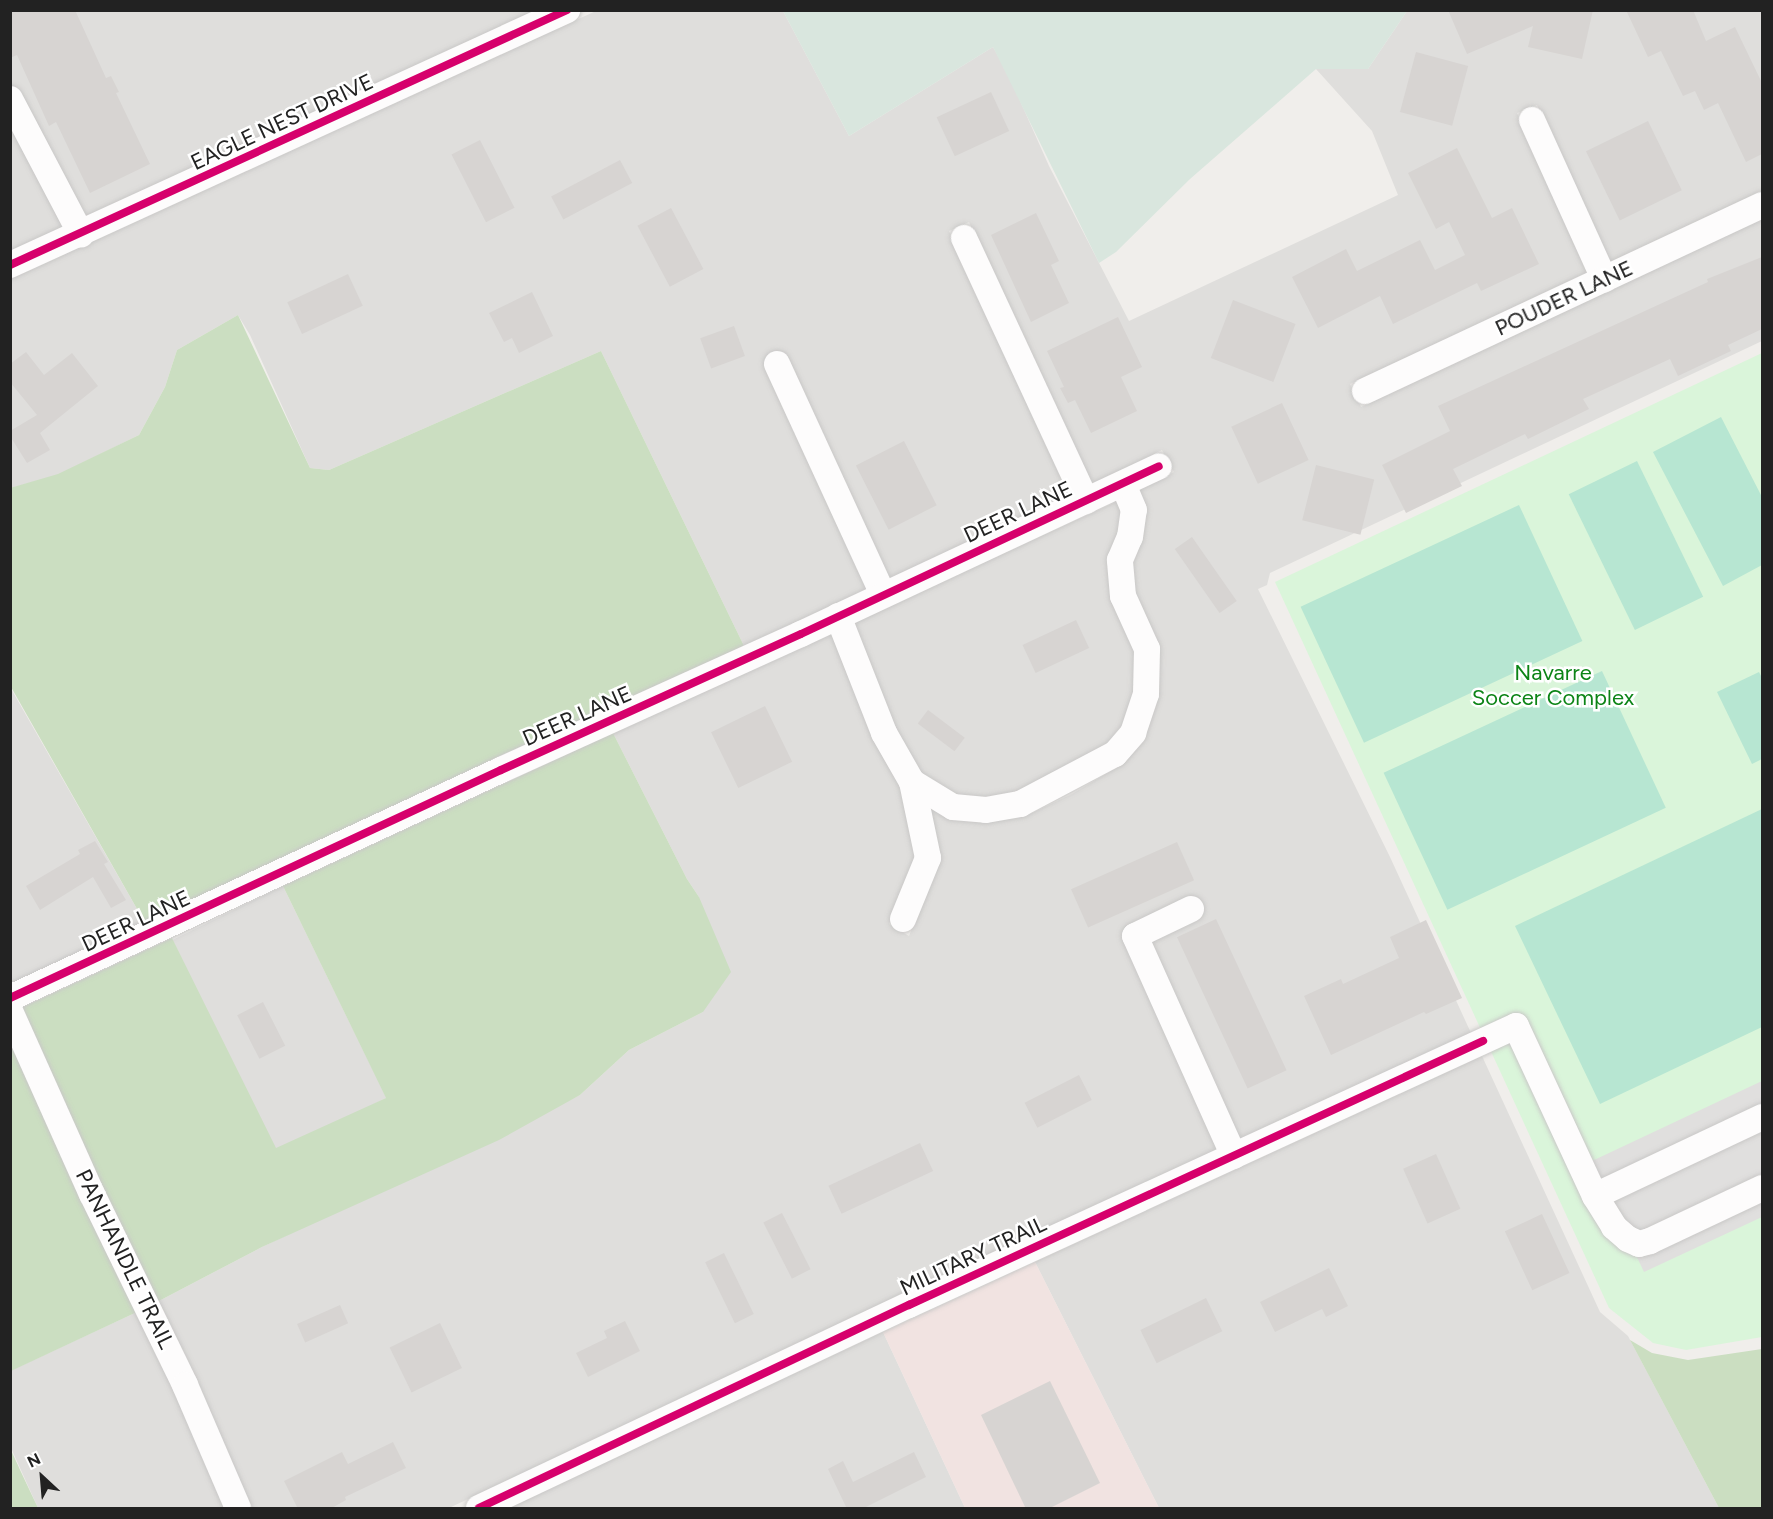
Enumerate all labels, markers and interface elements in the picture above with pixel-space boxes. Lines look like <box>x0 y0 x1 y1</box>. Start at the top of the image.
street label: EAGLE NEST DRIVE <box>187 68 377 176</box>
street label: POUDER LANE <box>1491 255 1637 341</box>
street label: DEER LANE <box>960 475 1076 549</box>
park label: Navarre Soccer Complex <box>1472 659 1634 710</box>
street label: DEER LANE <box>518 680 636 752</box>
street label: DEER LANE <box>78 884 194 958</box>
street label: PANHANDLE TRAIL <box>70 1165 180 1353</box>
street label: MILITARY TRAIL <box>896 1211 1050 1301</box>
north arrow <box>12 1447 72 1507</box>
text: N <box>24 1449 44 1472</box>

